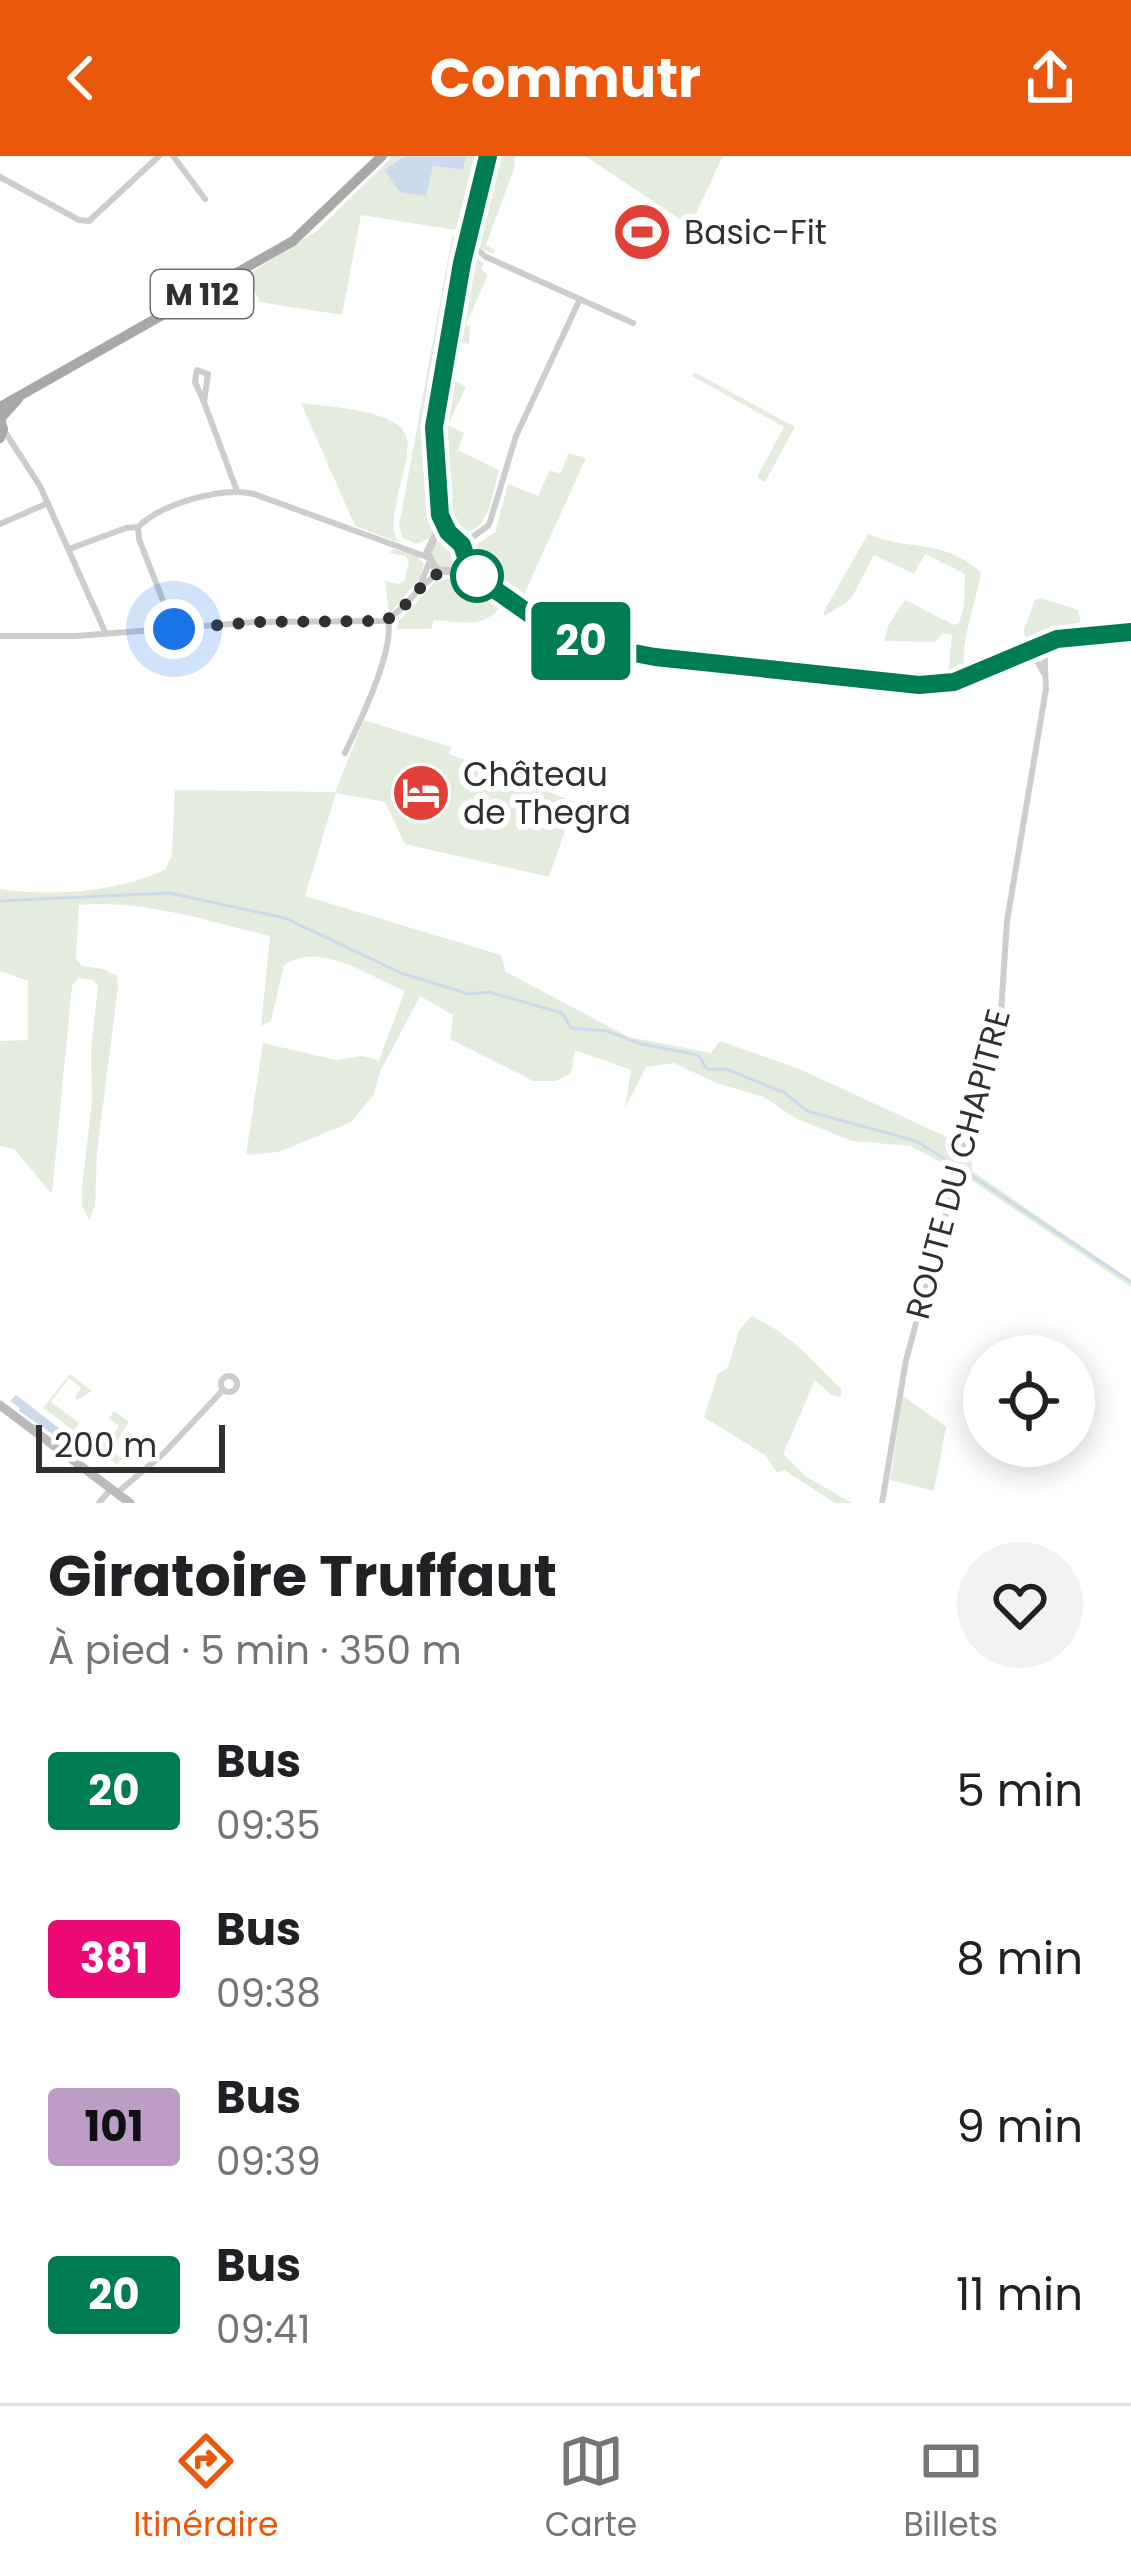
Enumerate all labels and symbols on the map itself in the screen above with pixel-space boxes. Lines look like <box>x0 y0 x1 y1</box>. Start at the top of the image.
sports icon: Basic-Fit <box>611 201 673 263</box>
place label: Basic-Fit <box>684 209 827 256</box>
road number: M 112 <box>151 270 253 318</box>
unlabelled marker <box>452 551 502 601</box>
your location <box>144 599 204 659</box>
line badge: 20 <box>527 602 635 680</box>
place label: Château de Thegra <box>463 751 631 836</box>
hotel icon: Château de Thegra <box>390 762 452 824</box>
street label: ROUTE DU CHAPITRE <box>894 1004 1022 1324</box>
scale bar <box>36 1419 225 1472</box>

